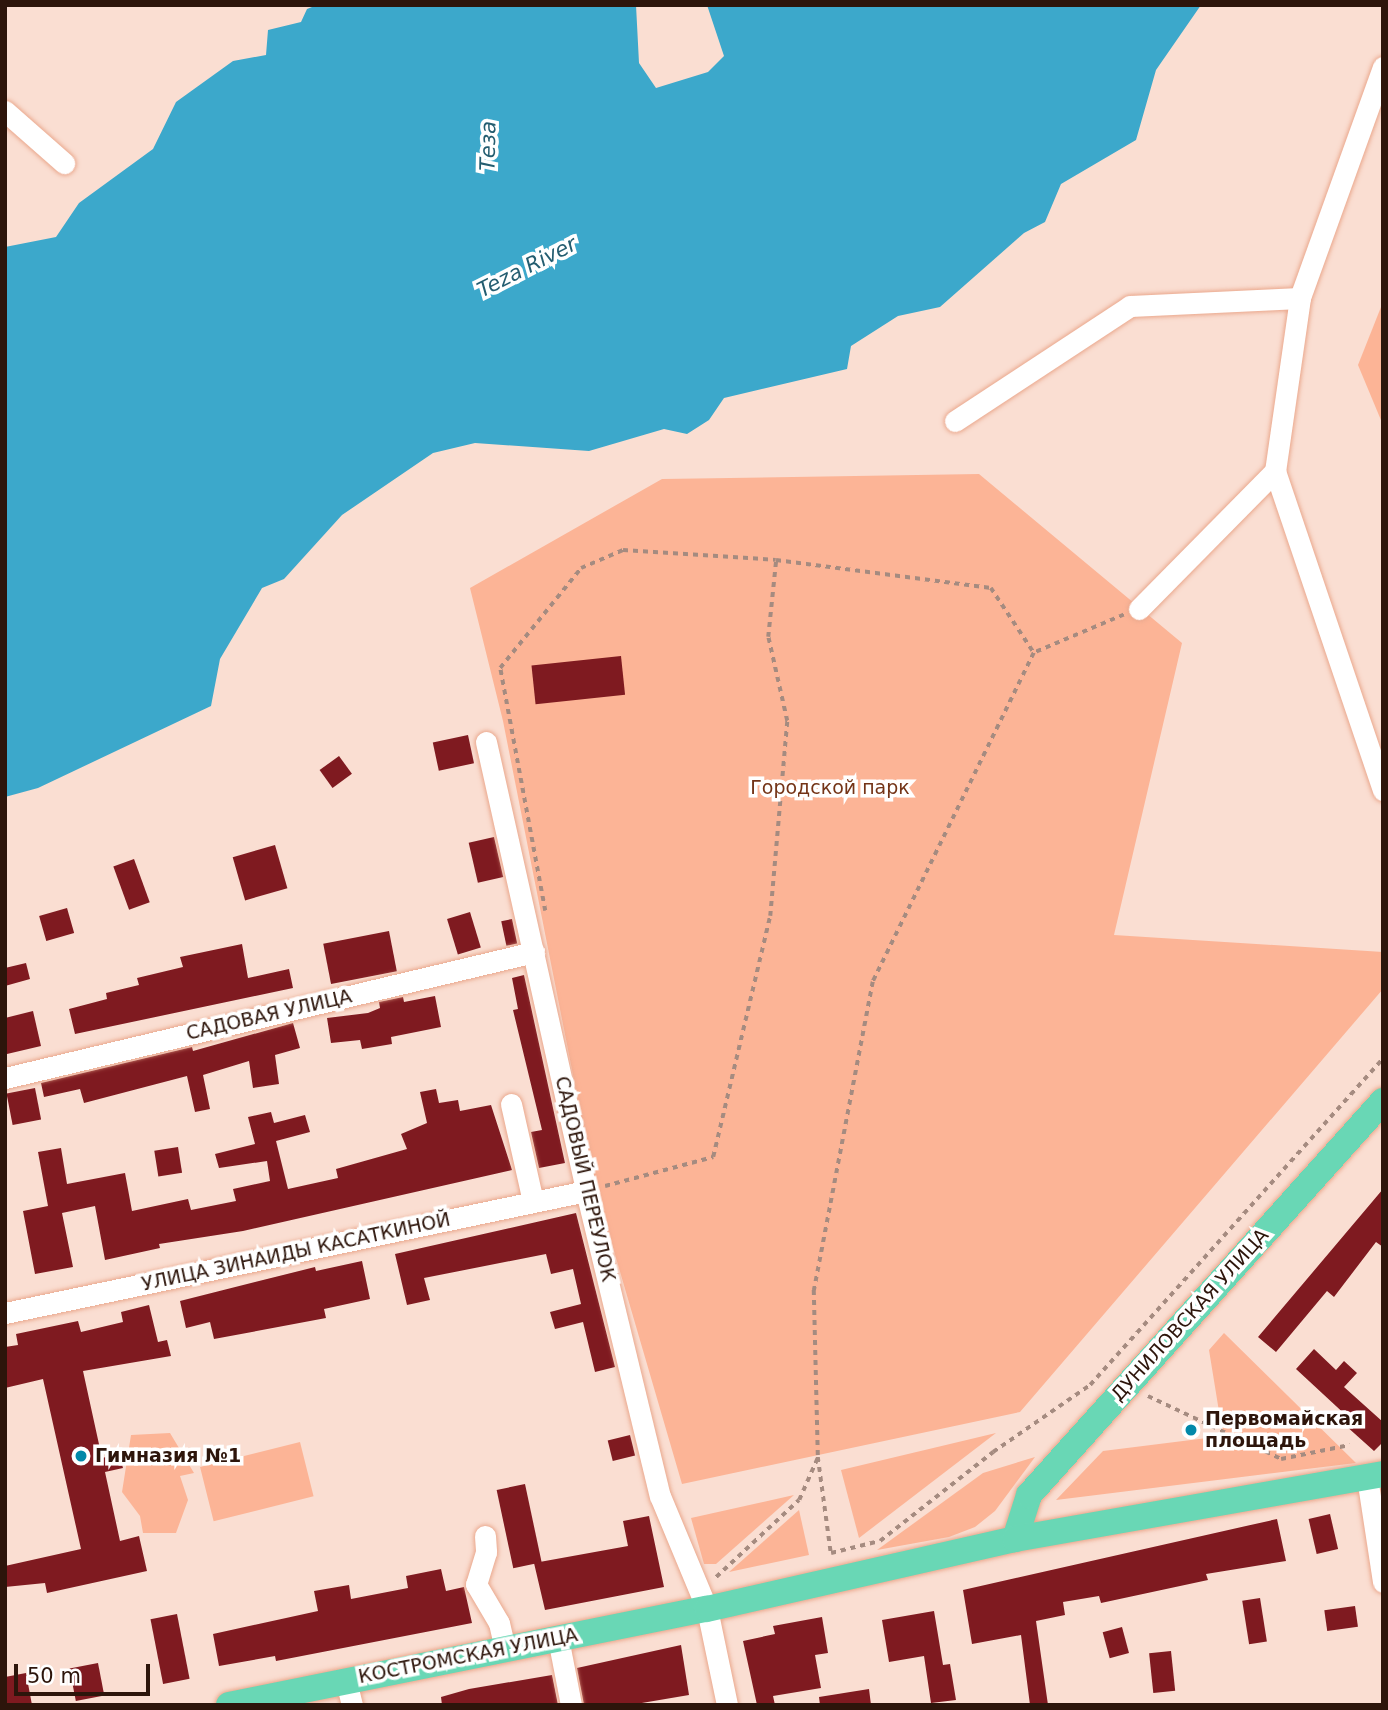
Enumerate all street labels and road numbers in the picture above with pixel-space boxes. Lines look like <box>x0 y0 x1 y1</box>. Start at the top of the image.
street label: САДОВАЯ УЛИЦА <box>184 985 354 1045</box>
street label: САДОВЫЙ ПЕРЕУЛОК <box>550 1074 620 1284</box>
street label: УЛИЦА ЗИНАИДЫ КАСАТКИНОЙ <box>140 1208 452 1296</box>
street label: ДУНИЛОВСКАЯ УЛИЦА <box>1107 1224 1273 1406</box>
street label: КОСТРОМСКАЯ УЛИЦА <box>356 1624 580 1688</box>

